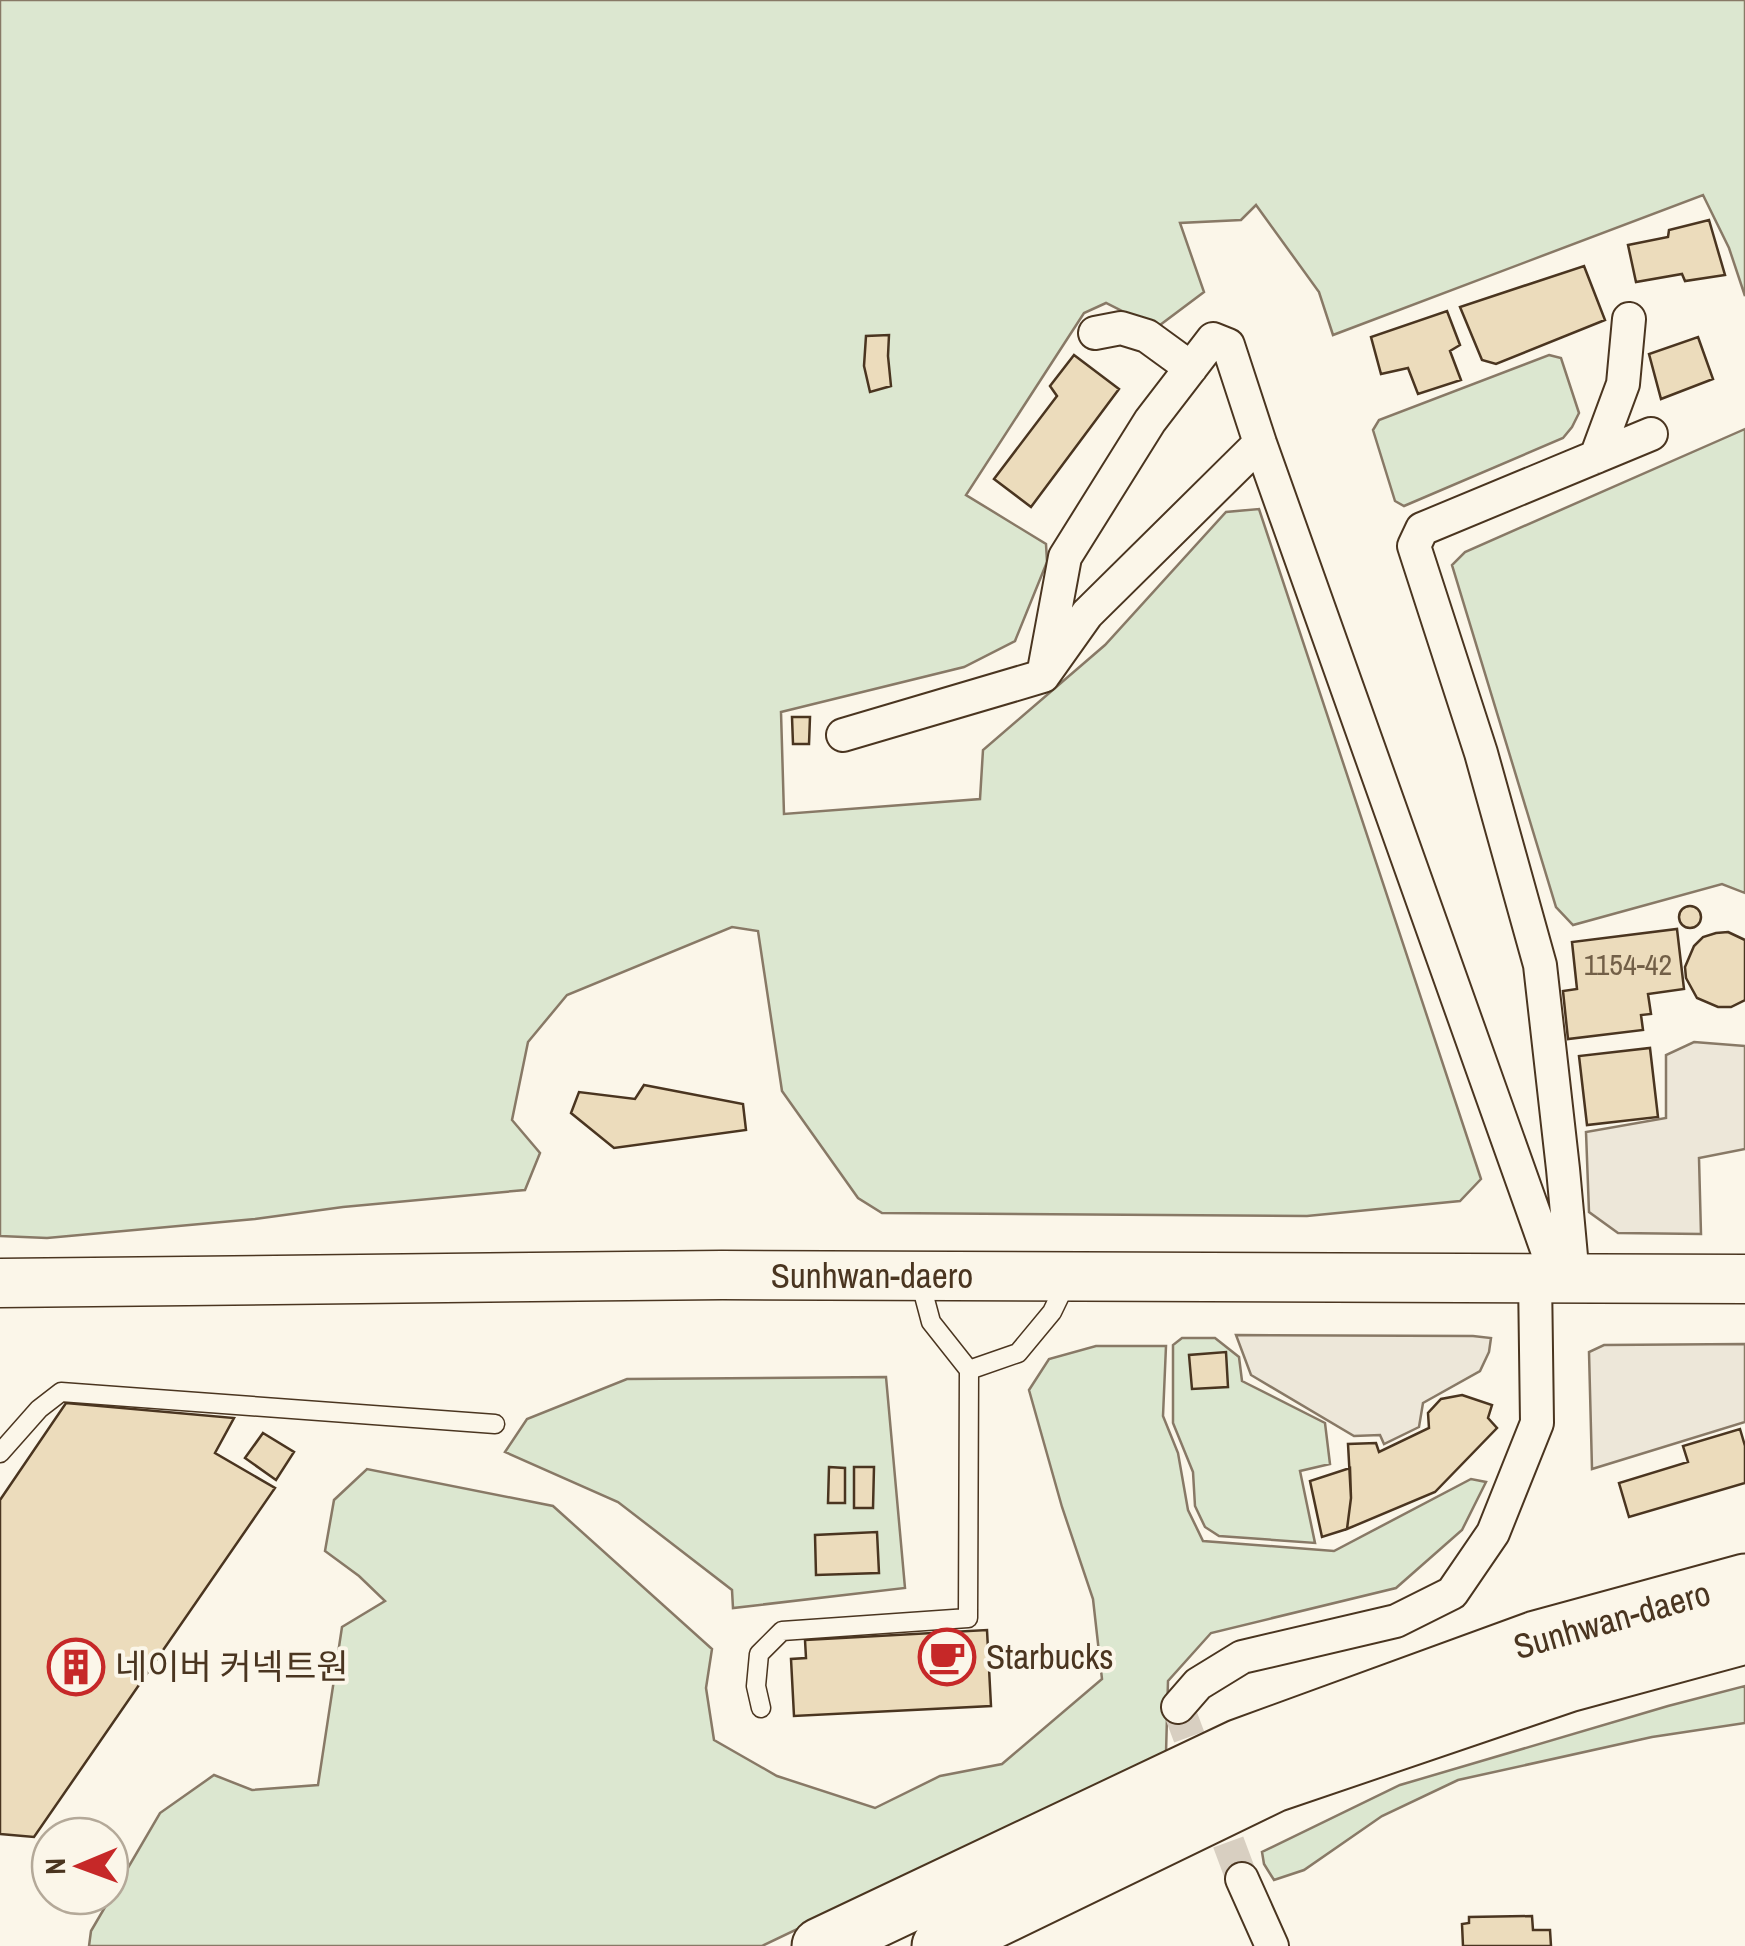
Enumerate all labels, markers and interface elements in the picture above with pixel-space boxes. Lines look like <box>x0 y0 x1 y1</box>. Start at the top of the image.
house number: 1154-42 <box>1584 944 1672 984</box>
street label: Sunhwan-daero <box>771 1252 973 1299</box>
street label: Sunhwan-daero <box>1508 1569 1716 1670</box>
cafe icon: Starbucks <box>917 1627 977 1687</box>
place label: Starbucks <box>986 1633 1114 1680</box>
building icon: 네이버 커넥트원 <box>46 1637 106 1697</box>
place label: 네이버 커넥트원 <box>115 1643 348 1690</box>
north arrow <box>30 1816 130 1916</box>
text: N <box>36 1858 74 1875</box>

